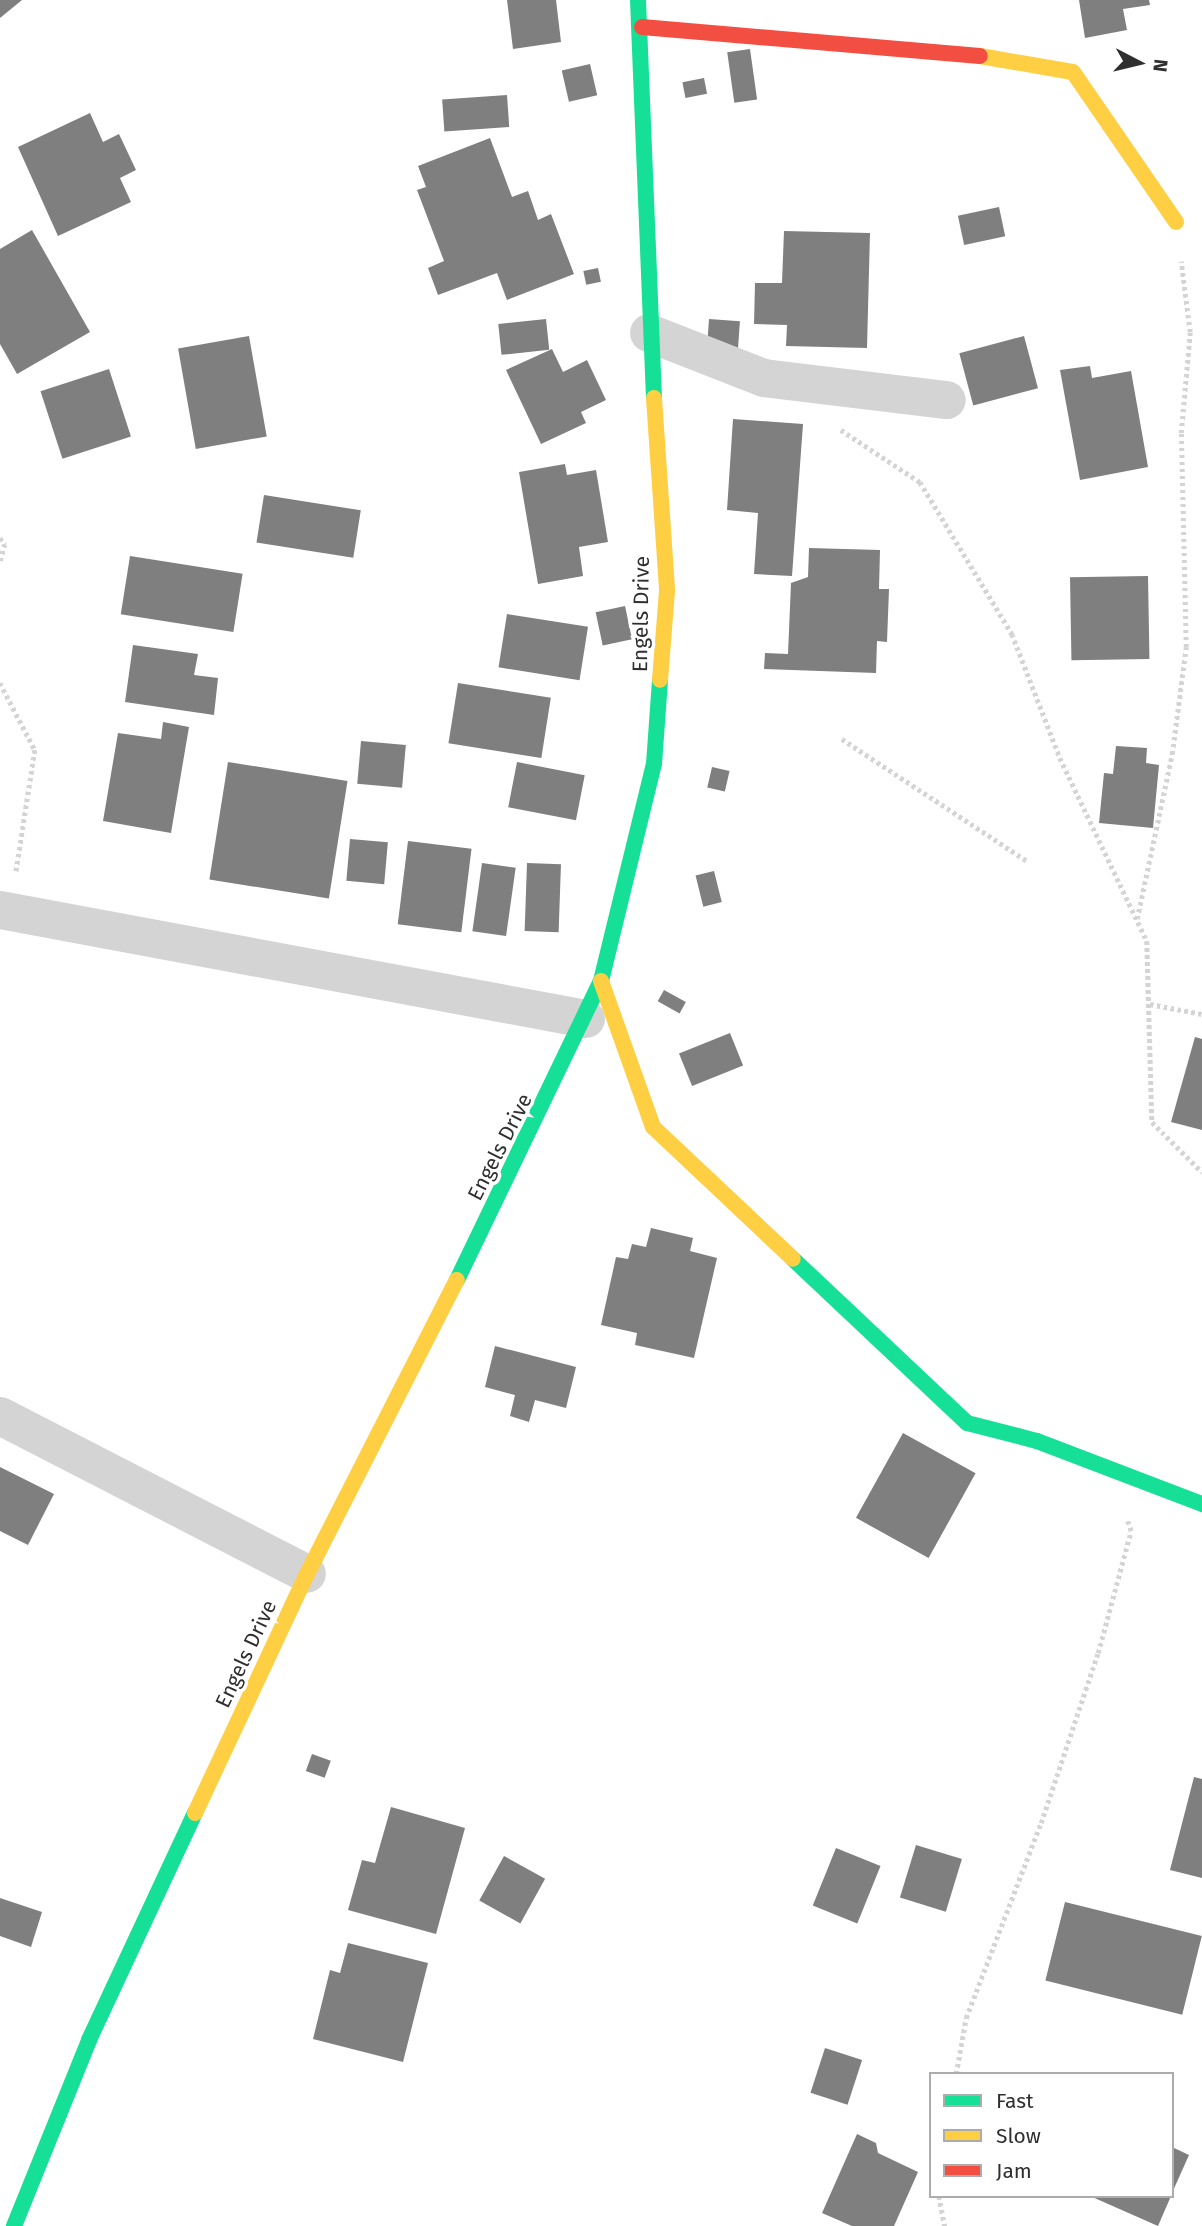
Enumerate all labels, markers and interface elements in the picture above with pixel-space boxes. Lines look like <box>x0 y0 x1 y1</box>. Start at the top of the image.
north arrow <box>1104 28 1174 98</box>
text: N <box>1148 58 1173 73</box>
street label: Engels Drive <box>627 556 655 672</box>
street label: Engels Drive <box>462 1090 538 1204</box>
street label: Engels Drive <box>210 1596 282 1712</box>
legend <box>929 2072 1174 2198</box>
text: Fast <box>996 2088 1034 2114</box>
text: Slow <box>996 2123 1041 2149</box>
text: Jam <box>996 2158 1032 2184</box>

